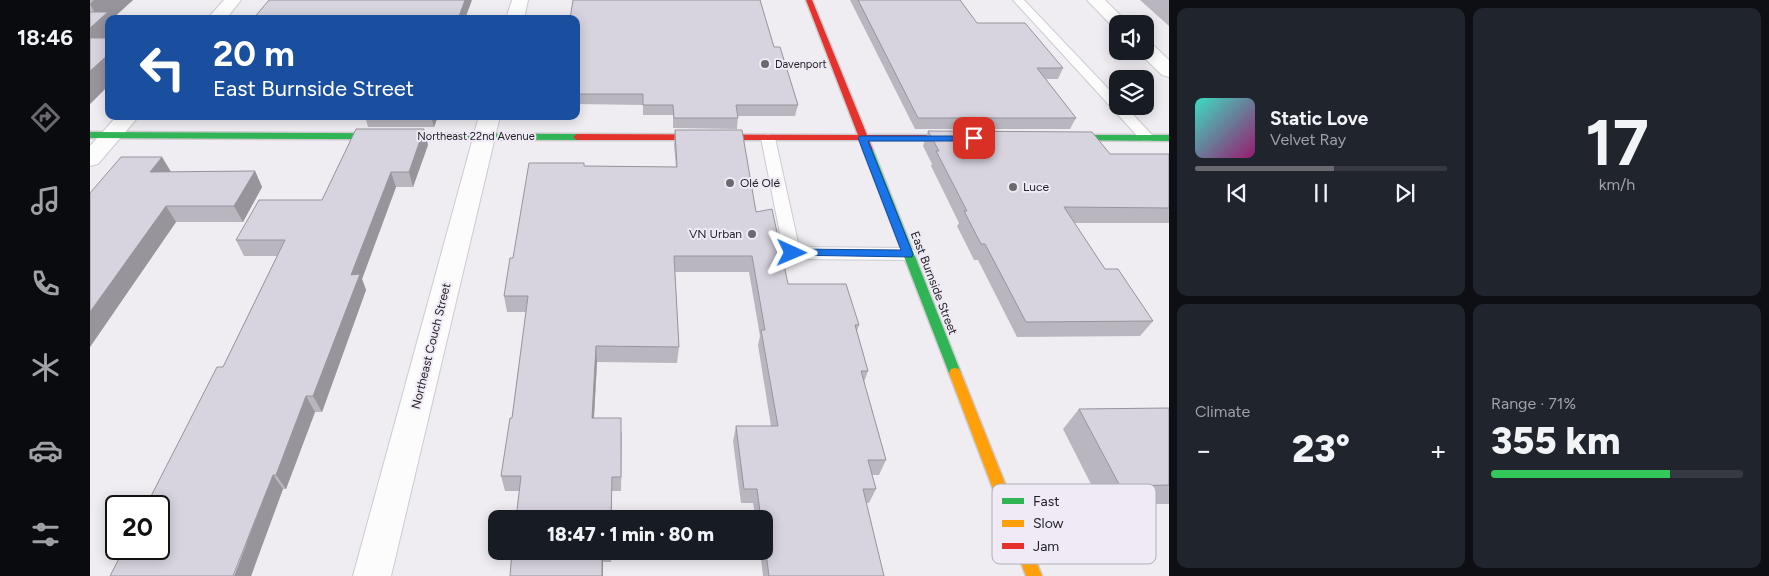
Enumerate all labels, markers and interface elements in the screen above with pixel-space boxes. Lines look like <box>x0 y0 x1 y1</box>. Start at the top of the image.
map controls <box>1109 15 1154 115</box>
button: sound <box>1109 15 1154 60</box>
text: 18:46 <box>17 24 73 51</box>
text: 20 m <box>213 33 295 75</box>
icon: left <box>130 35 195 100</box>
marker: Davenport <box>759 58 771 70</box>
place label: Davenport <box>775 58 827 71</box>
button: layers <box>1109 70 1154 115</box>
text: East Burnside Street <box>213 75 414 102</box>
icon: directions <box>28 100 63 135</box>
text: 17 <box>1585 103 1649 181</box>
text: Static Love <box>1270 107 1368 130</box>
pin <box>953 117 995 159</box>
icon: arrive <box>960 124 988 152</box>
street label: Northeast 22nd Avenue <box>417 130 535 143</box>
text: Velvet Ray <box>1270 130 1346 149</box>
text: km/h <box>1599 175 1635 194</box>
place label: Olé Olé <box>740 176 780 190</box>
marker: Olé Olé <box>724 177 736 189</box>
icon: previous <box>1223 179 1251 207</box>
icon: pause <box>1307 179 1335 207</box>
icon: next <box>1391 179 1419 207</box>
place label: Luce <box>1023 180 1049 194</box>
marker: Luce <box>1007 181 1019 193</box>
icon: music <box>28 183 63 218</box>
position arrow <box>765 226 817 278</box>
place label: VN Urban <box>689 227 742 241</box>
marker: VN Urban <box>746 228 758 240</box>
street label: East Burnside Street <box>908 229 960 337</box>
icon: phone <box>28 266 63 301</box>
street label: Northeast Couch Street <box>409 281 454 410</box>
icon: climate <box>28 350 63 385</box>
text: Range · 71% <box>1491 394 1576 413</box>
text: Climate <box>1195 402 1250 421</box>
text: 355 km <box>1491 418 1620 464</box>
text: 23° <box>1292 426 1350 472</box>
icon: car <box>28 433 63 468</box>
text: − <box>1195 433 1212 467</box>
text: + <box>1430 433 1447 467</box>
legend <box>992 484 1156 564</box>
text: Fast <box>1033 493 1059 510</box>
speed limit sign: 20 <box>105 495 170 560</box>
text: Slow <box>1033 515 1064 532</box>
icon: filters <box>28 517 63 552</box>
text: 18:47 · 1 min · 80 m <box>547 523 714 546</box>
text: Jam <box>1033 538 1059 555</box>

